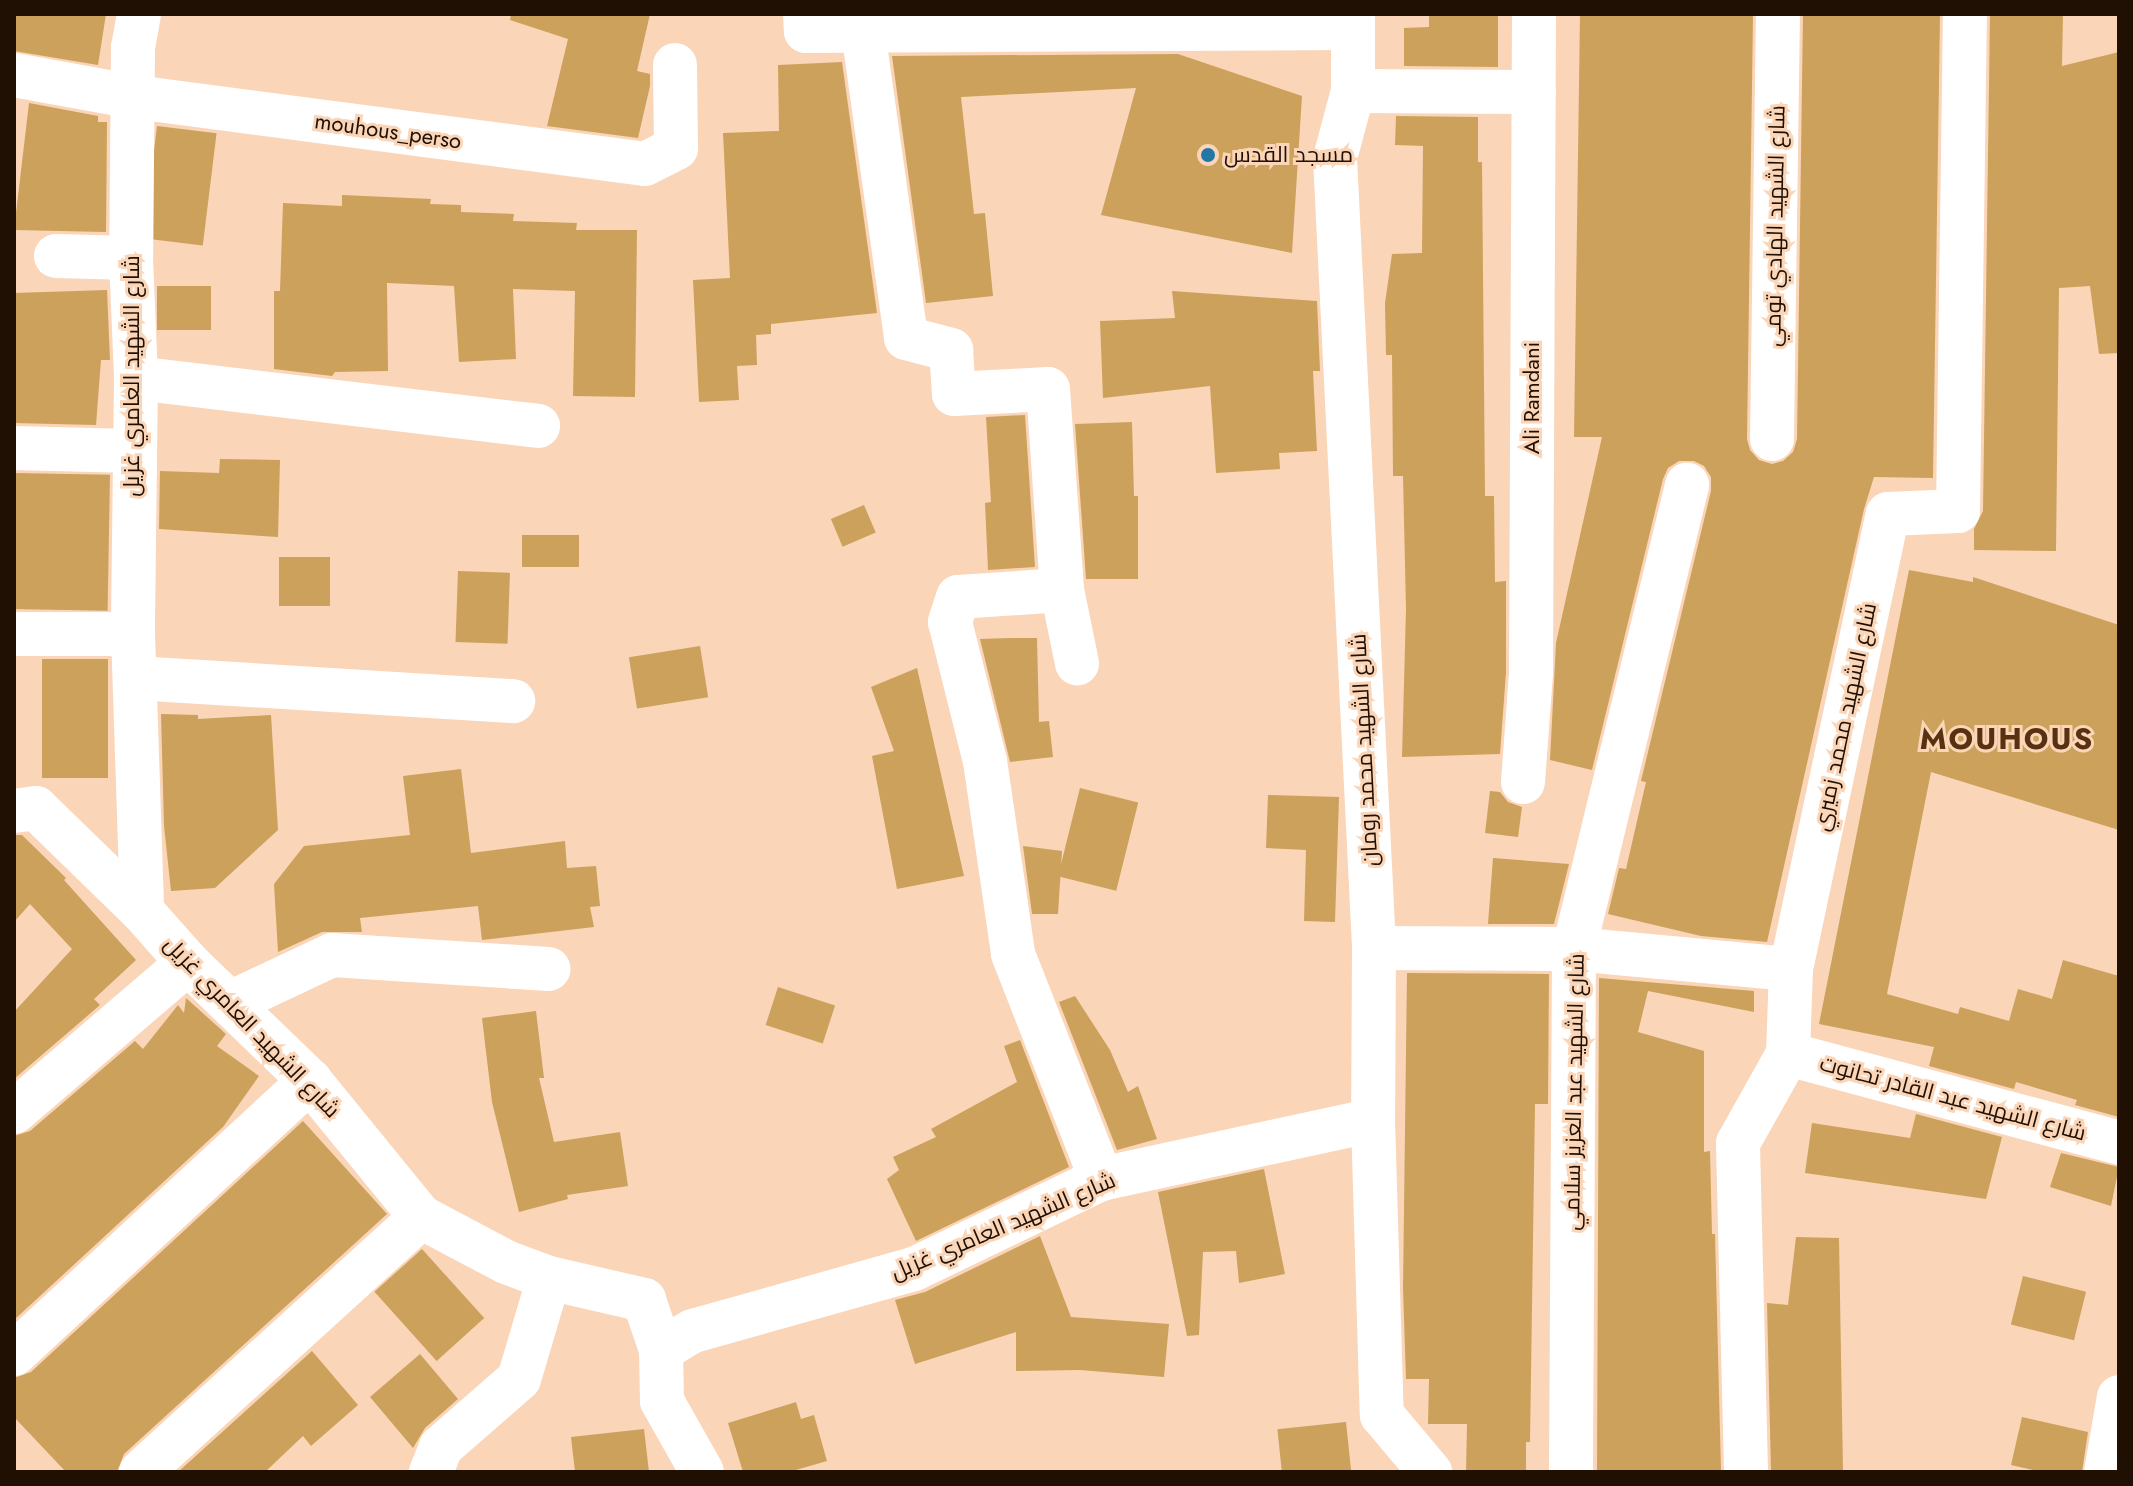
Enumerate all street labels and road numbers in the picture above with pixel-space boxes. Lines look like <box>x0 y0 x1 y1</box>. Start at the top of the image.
street label: شارع الشهيد الهادي تومي <box>1760 105 1790 347</box>
street label: mouhous_perso <box>313 108 463 154</box>
street label: شارع الشهيد العامري غزيل <box>119 255 145 497</box>
street label: Ali Ramdani <box>1519 342 1545 454</box>
street label: شارع الشهيد محمد زميري <box>1808 600 1882 834</box>
street label: شارع الشهيد محمد رومان <box>1345 633 1383 867</box>
street label: شارع الشهيد العامري غزيل <box>159 931 345 1123</box>
street label: شارع الشهيد عبد العزيز سلامي <box>1558 953 1590 1231</box>
street label: شارع الشهيد عبد القادر تحانوت <box>1817 1050 2089 1146</box>
street label: شارع الشهيد العامري غزيل <box>887 1167 1119 1285</box>

